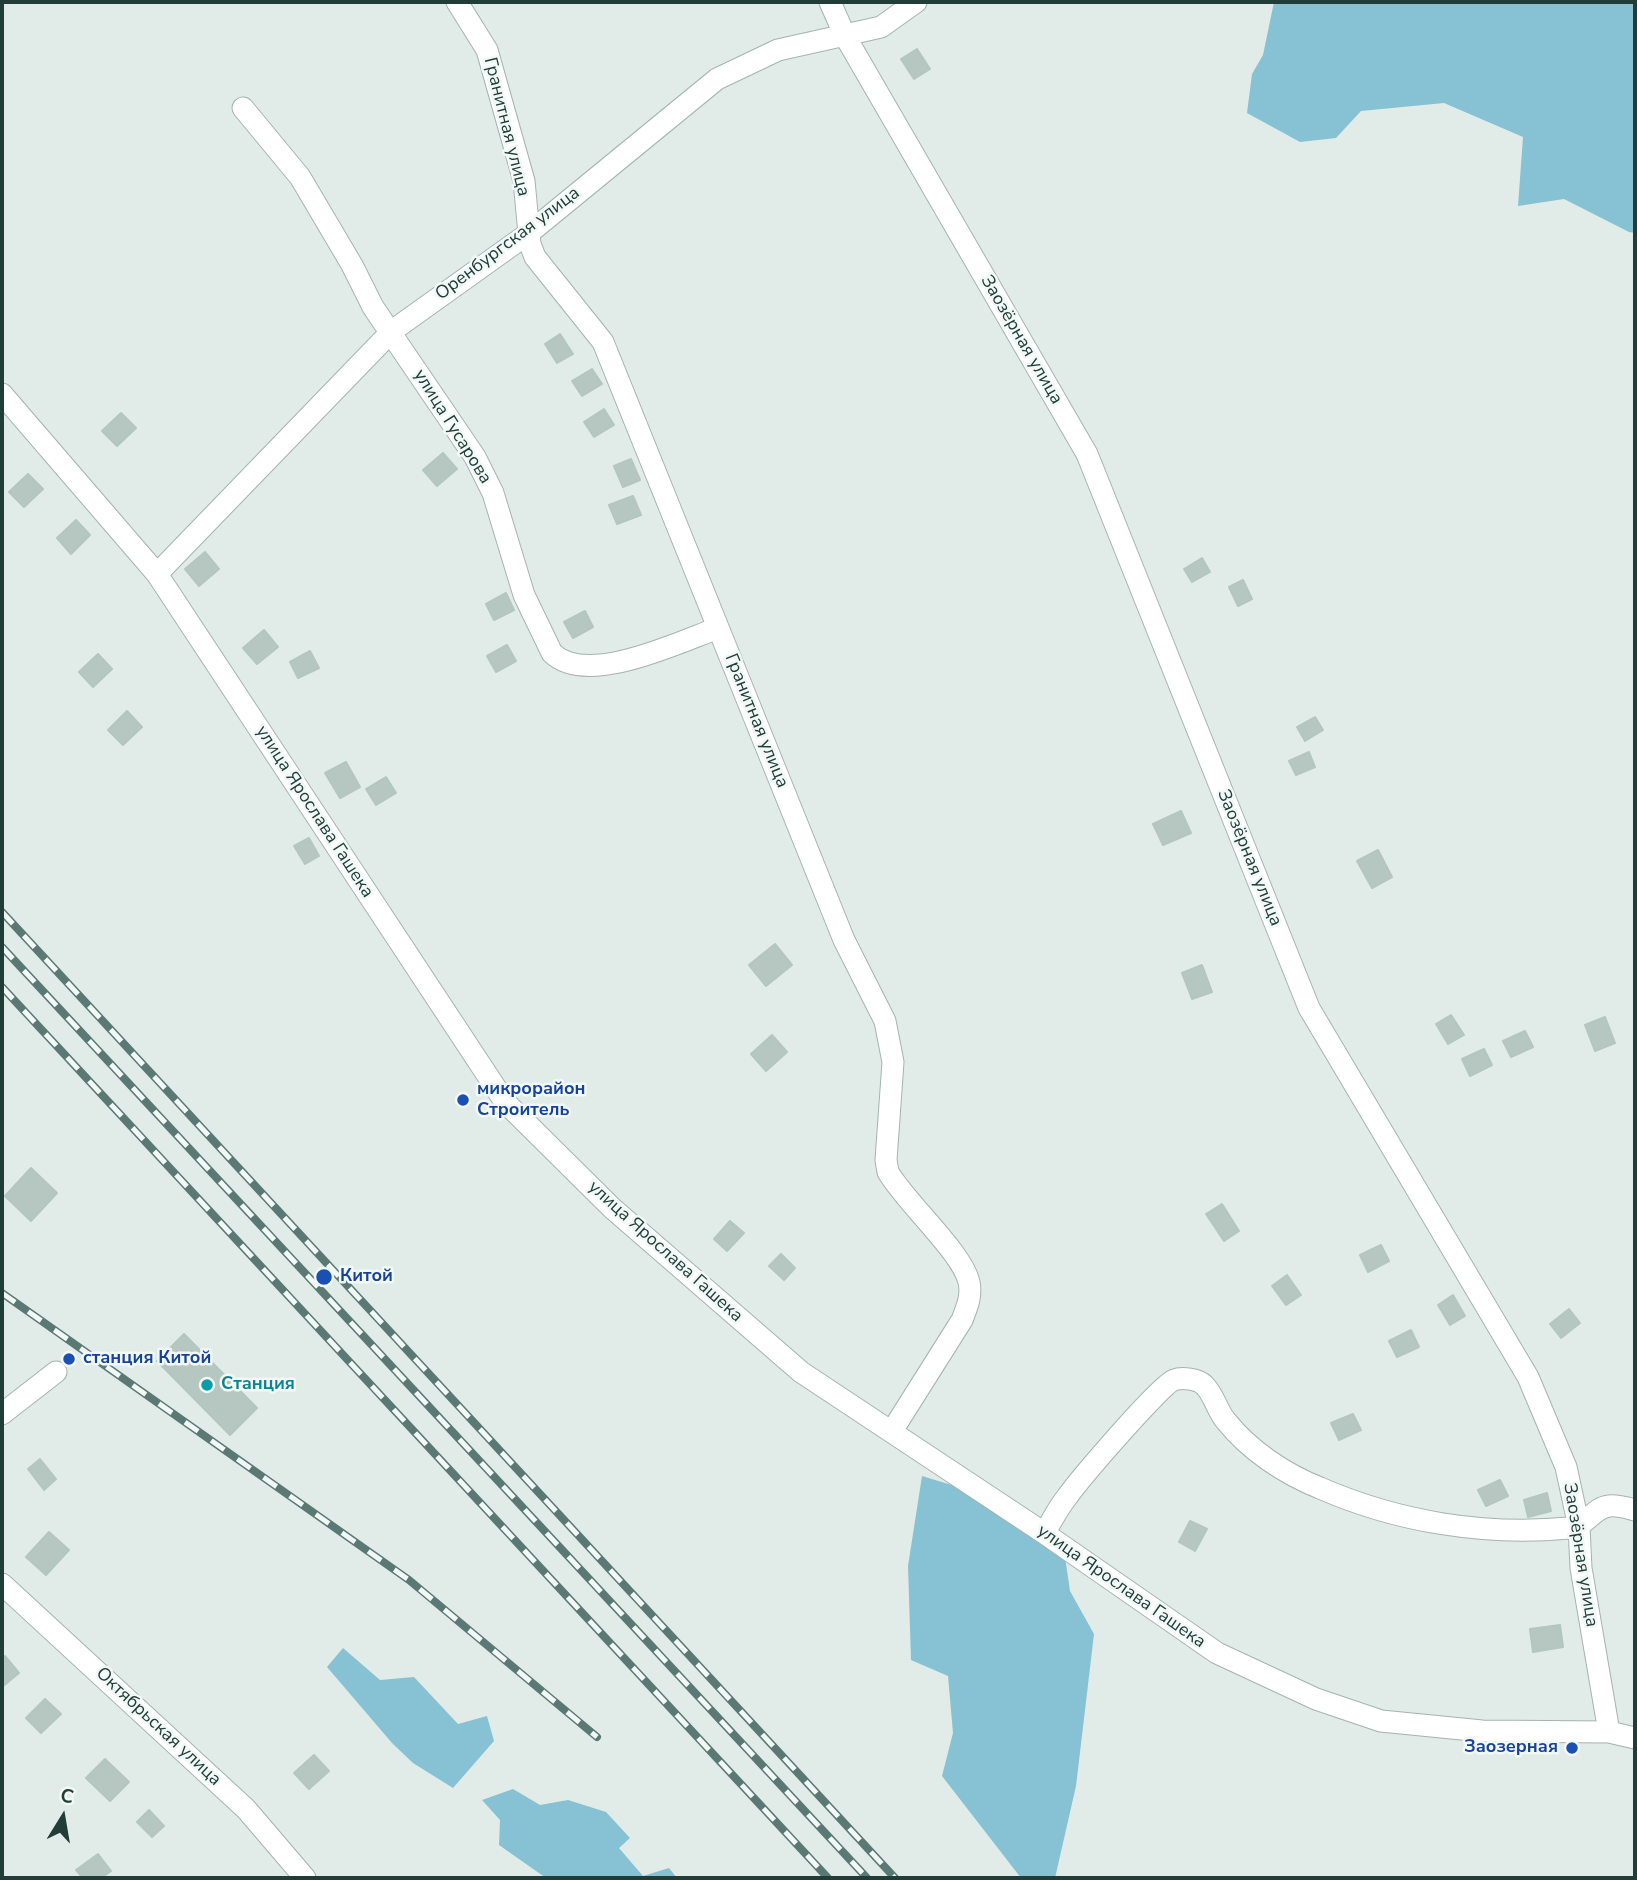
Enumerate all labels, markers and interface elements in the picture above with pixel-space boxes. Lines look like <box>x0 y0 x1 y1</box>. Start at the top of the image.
street label: Гранитная улица <box>478 55 534 199</box>
street label: Оренбургская улица <box>432 183 584 305</box>
street label: Заозёрная улица <box>975 272 1067 408</box>
street label: улица Гусарова <box>408 366 496 488</box>
street label: Гранитная улица <box>719 651 793 791</box>
street label: улица Ярослава Гашека <box>250 722 378 902</box>
street label: Заозёрная улица <box>1212 786 1286 930</box>
place label: микрорайон Строитель <box>477 1079 586 1122</box>
marker: микрорайон Строитель <box>455 1092 471 1108</box>
street label: улица Ярослава Гашека <box>583 1177 747 1327</box>
place label: Китой <box>340 1266 393 1288</box>
marker: Китой <box>314 1267 334 1287</box>
place label: станция Китой <box>83 1348 211 1370</box>
marker: станция Китой <box>61 1351 77 1367</box>
place label: Станция <box>221 1374 295 1396</box>
marker: Станция <box>199 1377 215 1393</box>
street label: Заозёрная улица <box>1558 1481 1602 1629</box>
street label: улица Ярослава Гашека <box>1033 1521 1209 1653</box>
street label: Октябрьская улица <box>91 1663 225 1791</box>
place label: Заозерная <box>1464 1737 1558 1759</box>
marker: Заозерная <box>1564 1740 1580 1756</box>
north arrow <box>28 1782 98 1852</box>
text: С <box>58 1782 76 1810</box>

